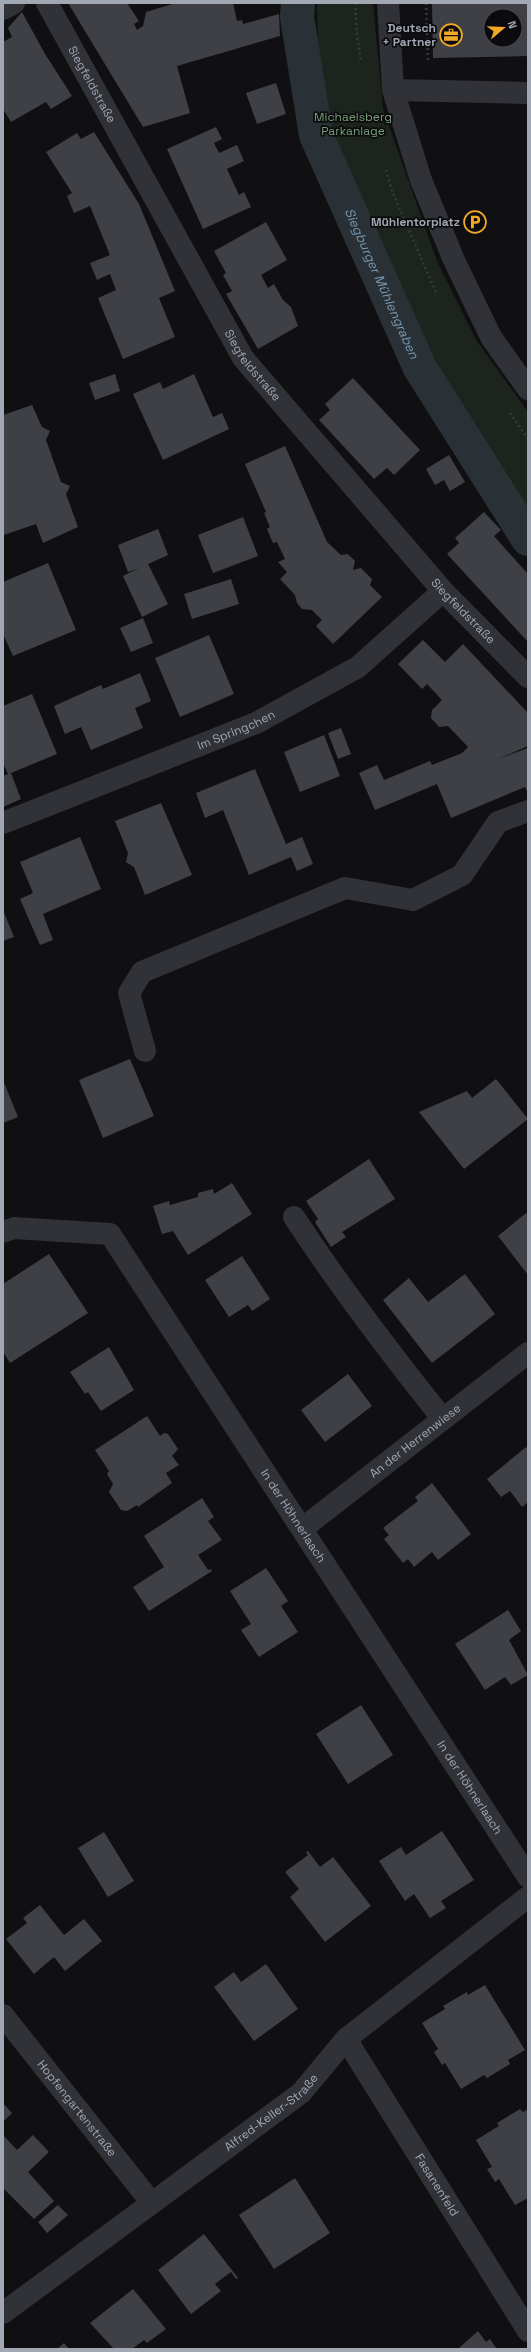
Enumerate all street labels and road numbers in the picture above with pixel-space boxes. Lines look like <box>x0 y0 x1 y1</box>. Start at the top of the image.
street label: Siegfeldstraße <box>64 43 120 126</box>
street label: Siegfeldstraße <box>221 327 284 404</box>
street label: Siegfeldstraße <box>428 575 499 647</box>
street label: Im Springchen <box>195 706 278 753</box>
street label: An der Herrenwiese <box>366 1400 464 1481</box>
street label: In der Höhnerlaach <box>257 1466 330 1566</box>
street label: In der Höhnerlaach <box>433 1738 506 1837</box>
street label: Hopfengartenstraße <box>34 2057 120 2160</box>
street label: Alfred-Keller-Straße <box>221 2070 322 2155</box>
street label: Fasanenfeld <box>411 2151 463 2219</box>

